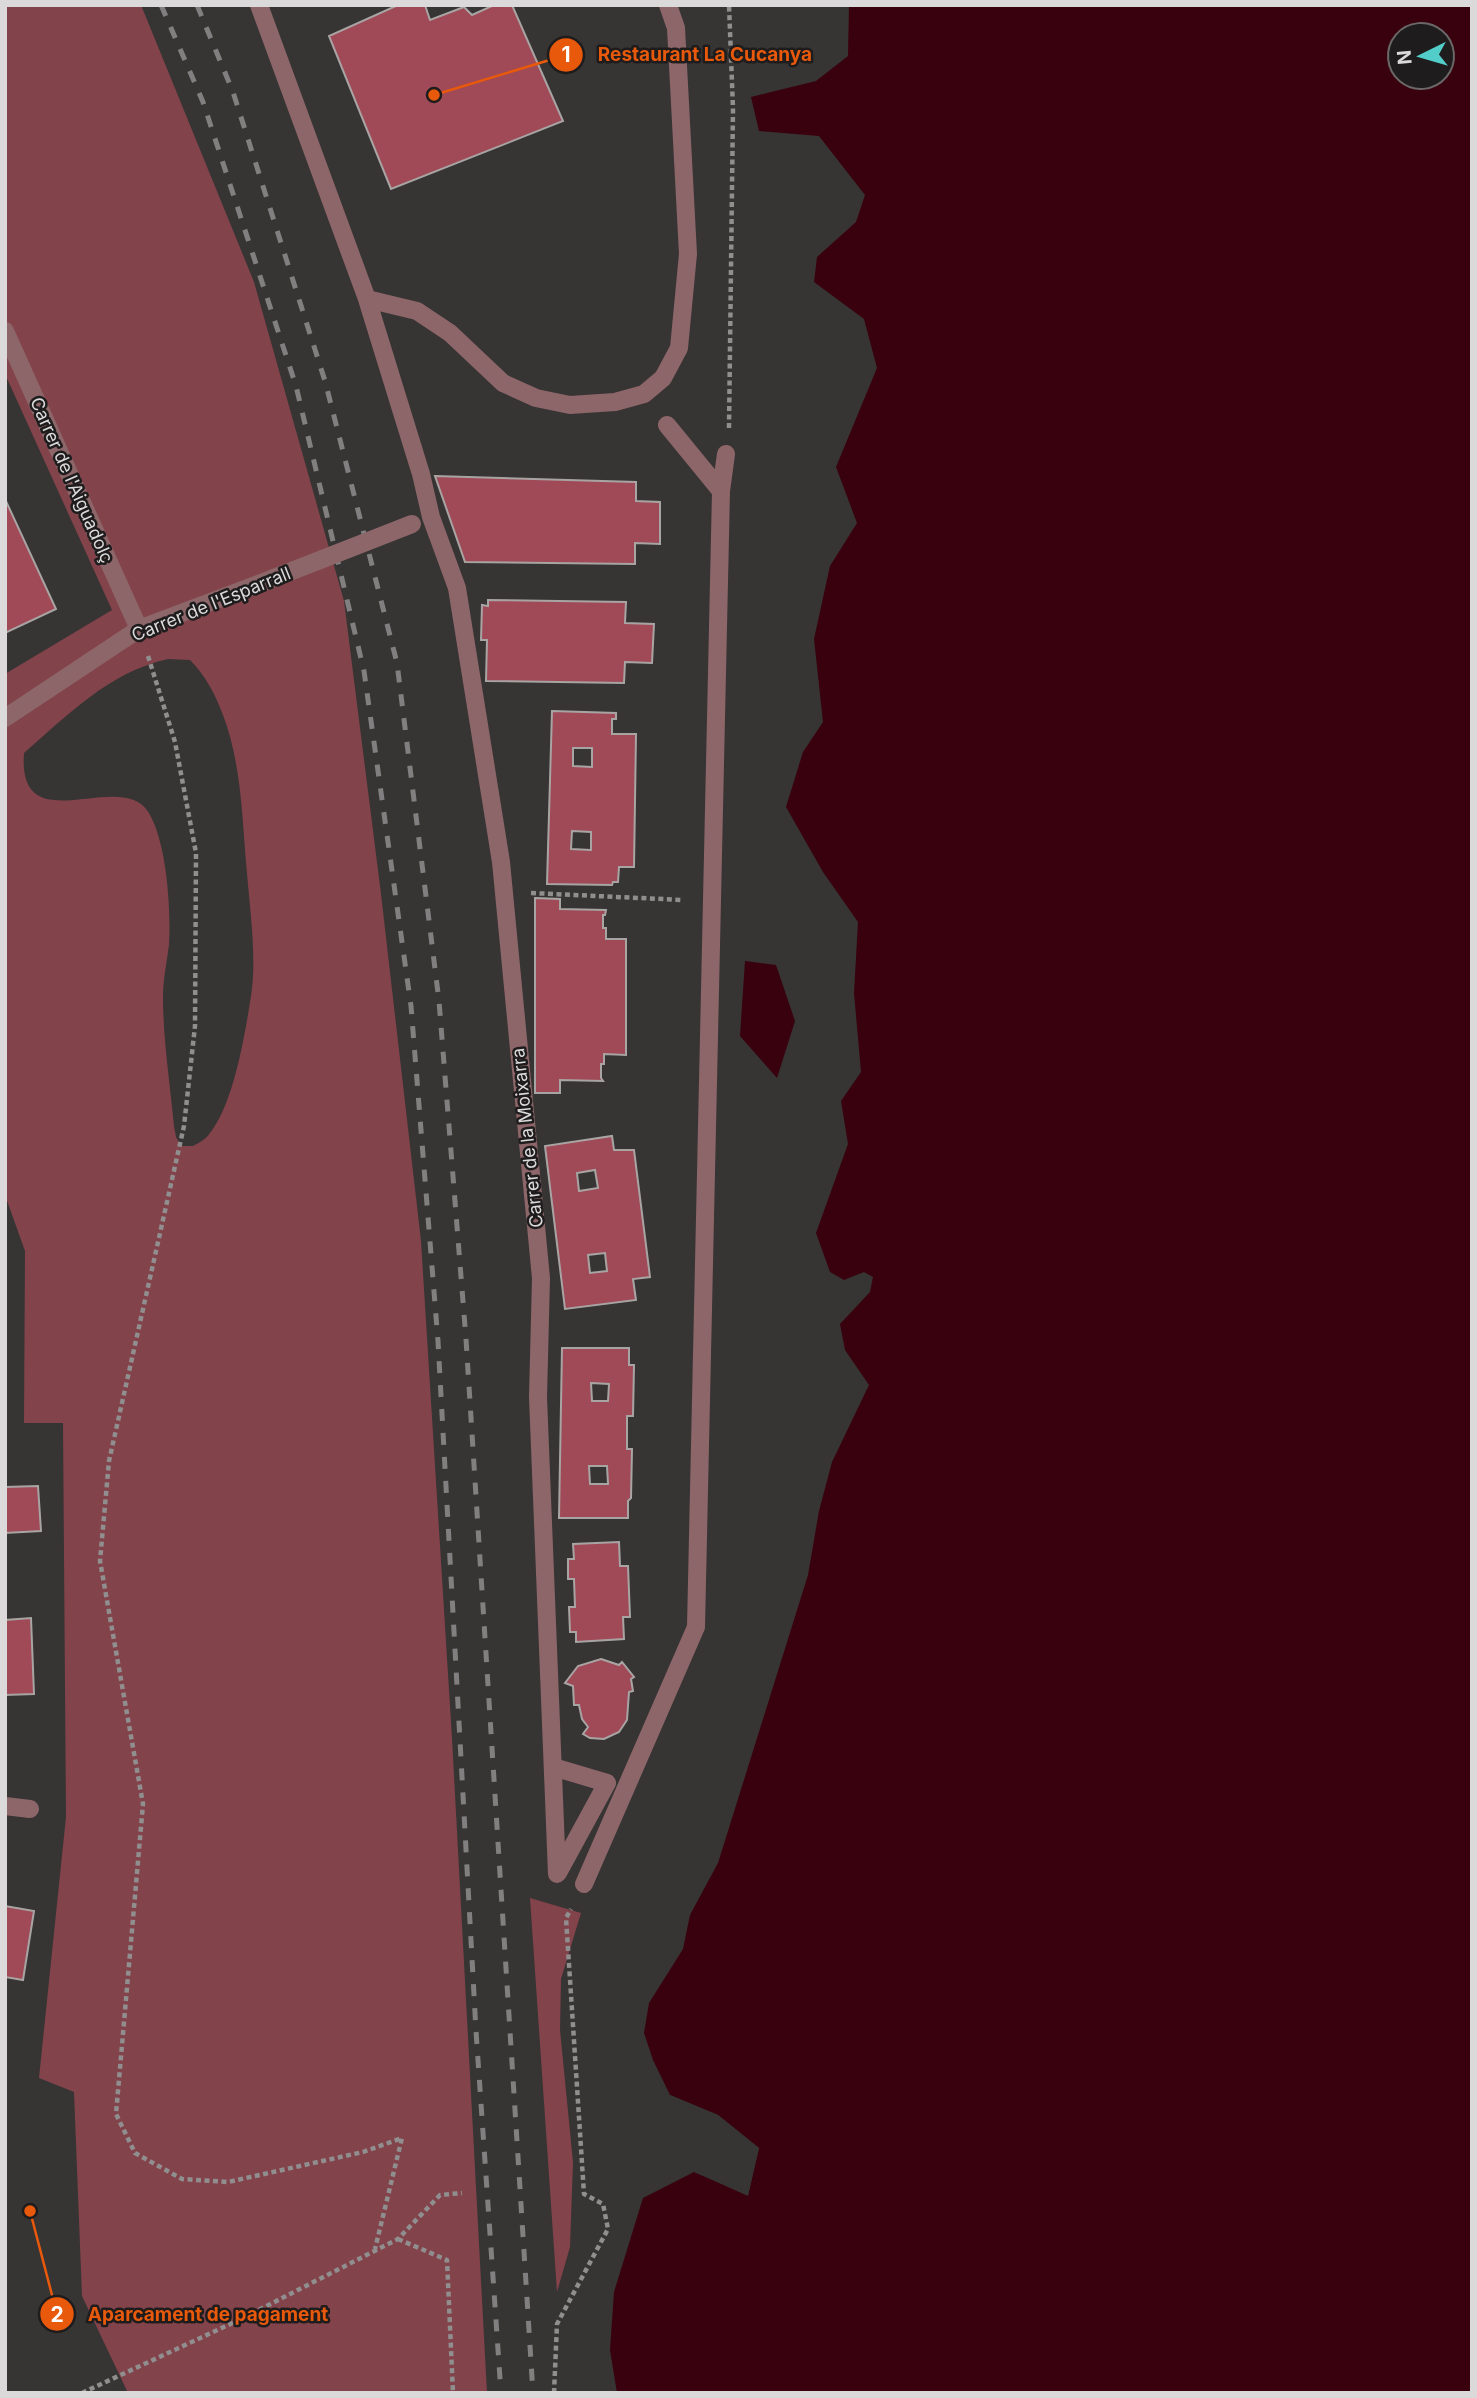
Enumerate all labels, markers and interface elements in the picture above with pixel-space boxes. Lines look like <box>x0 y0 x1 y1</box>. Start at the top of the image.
north arrow <box>1386 21 1456 91</box>
callout: Restaurant La Cucanya <box>548 35 826 75</box>
text: 1 <box>561 42 571 67</box>
text: Restaurant La Cucanya <box>598 43 812 66</box>
text: N <box>1392 49 1417 66</box>
street label: Carrer de l'Aiguadolç <box>26 394 118 566</box>
street label: Carrer de l'Esparrall <box>128 562 294 646</box>
street label: Carrer de la Moixarra <box>507 1047 547 1229</box>
callout: Aparcament de pagament <box>39 2294 343 2334</box>
text: 2 <box>50 2302 64 2327</box>
text: Aparcament de pagament <box>88 2303 328 2326</box>

